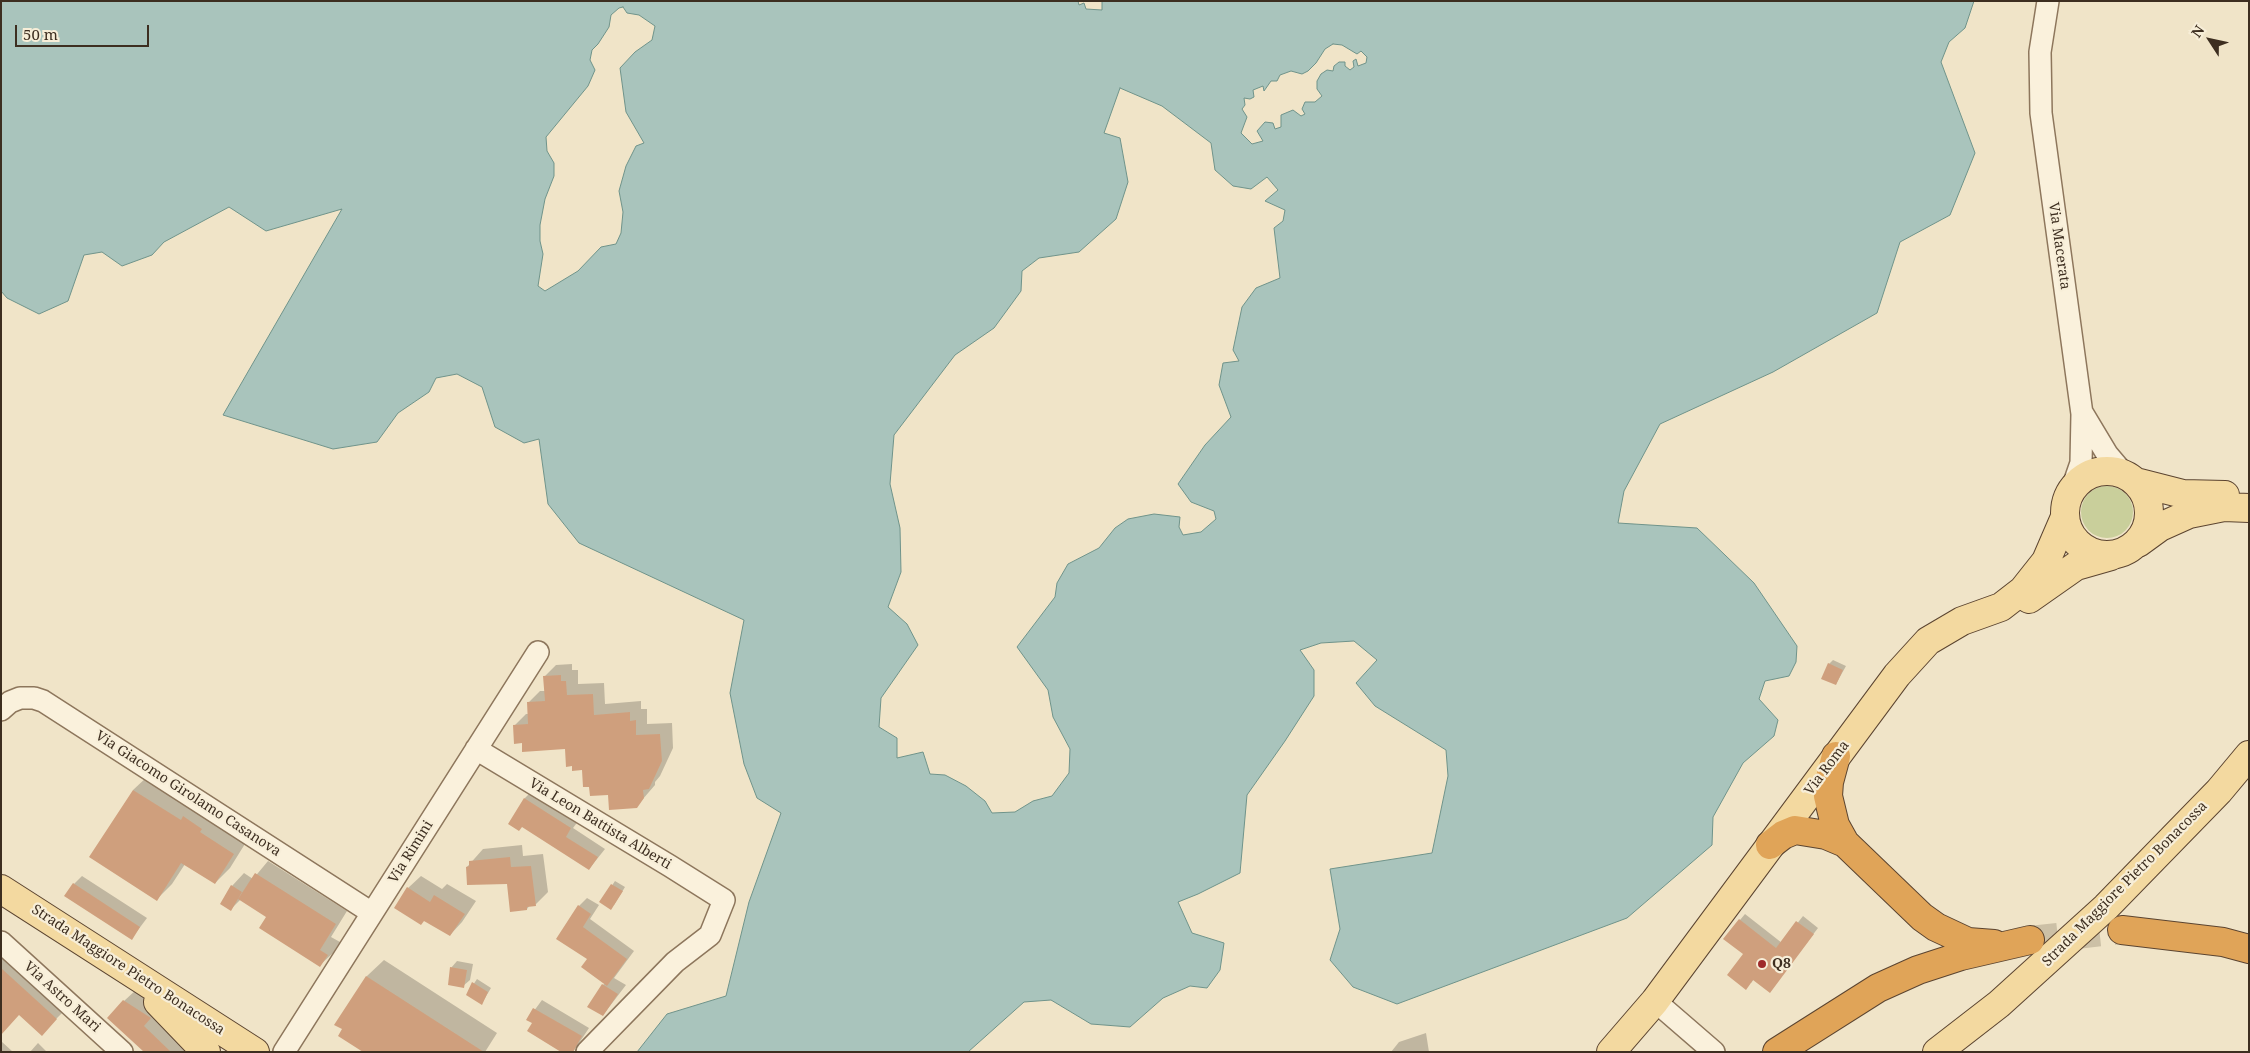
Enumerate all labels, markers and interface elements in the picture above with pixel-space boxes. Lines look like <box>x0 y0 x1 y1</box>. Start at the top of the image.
scale bar <box>18 15 151 47</box>
north arrow <box>2185 15 2235 65</box>
text: N <box>2186 21 2208 41</box>
text: 50 m <box>23 24 58 44</box>
street label: Via Macerata <box>2045 201 2073 291</box>
street label: Via Giacomo Girolamo Casanova <box>92 728 284 860</box>
street label: Via Roma <box>1801 737 1853 799</box>
street label: Via Leon Battista Alberti <box>526 775 674 873</box>
street label: Strada Maggiore Pietro Bonacossa <box>2039 798 2211 970</box>
street label: Via Rimini <box>385 818 437 886</box>
street label: Strada Maggiore Pietro Bonacossa <box>28 901 228 1039</box>
place label: Q8 <box>1772 956 1791 972</box>
street label: Via Astro Mari <box>20 958 104 1036</box>
marker: Q8 <box>1756 958 1768 970</box>

